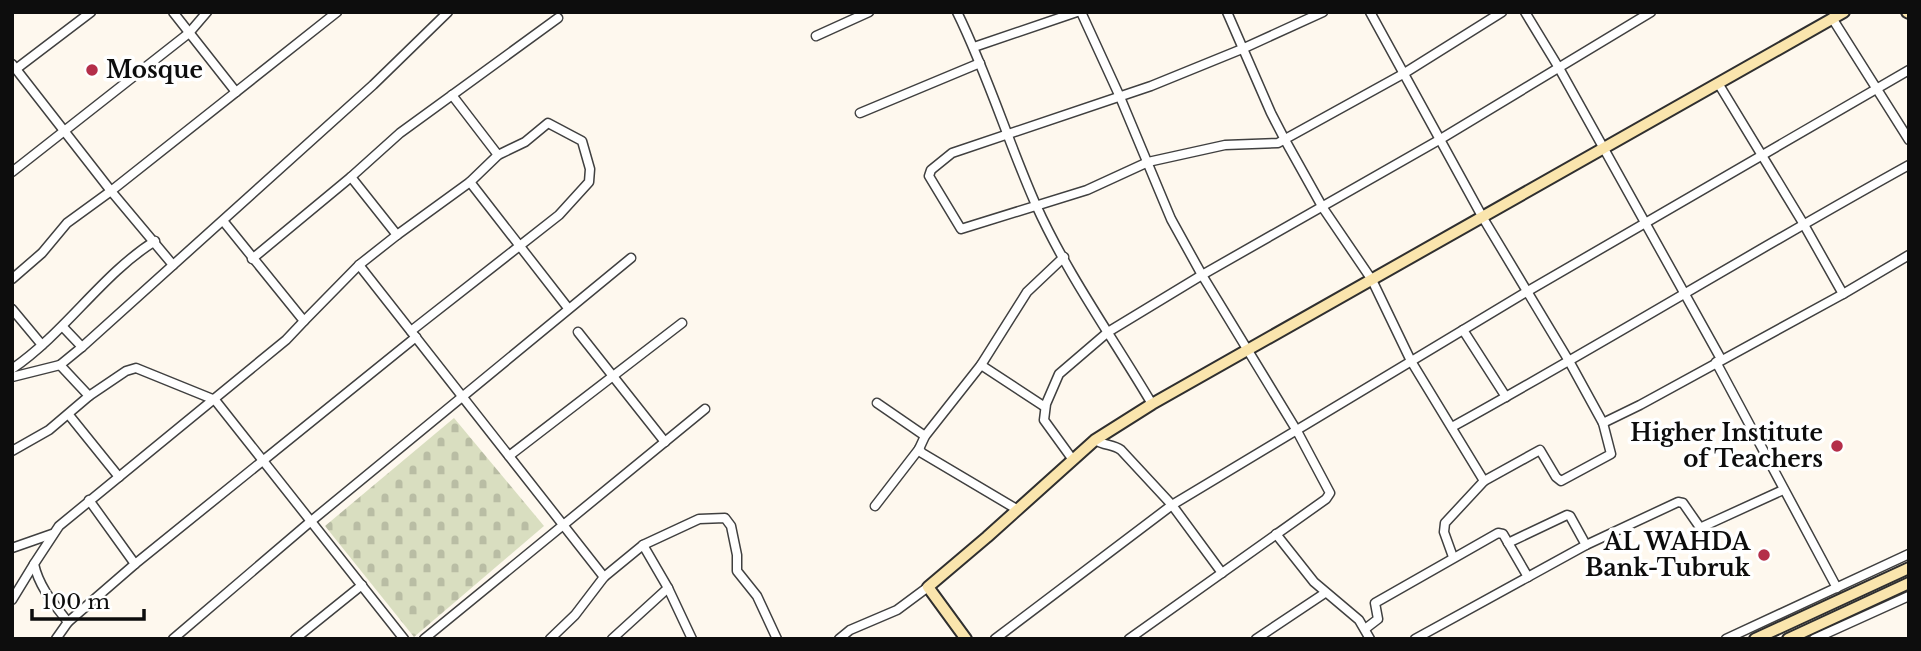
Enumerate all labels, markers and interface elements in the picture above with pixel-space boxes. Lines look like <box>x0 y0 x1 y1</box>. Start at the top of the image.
place label: Mosque <box>106 56 203 84</box>
marker: Mosque <box>84 62 100 78</box>
place label: Higher Institute of Teachers <box>1630 419 1823 473</box>
marker: Higher Institute of Teachers <box>1829 438 1845 454</box>
place label: AL WAHDA Bank-Tubruk <box>1585 528 1751 582</box>
marker: AL WAHDA Bank-Tubruk <box>1756 547 1772 563</box>
scale bar <box>32 578 144 622</box>
text: 100 m <box>42 589 110 615</box>

